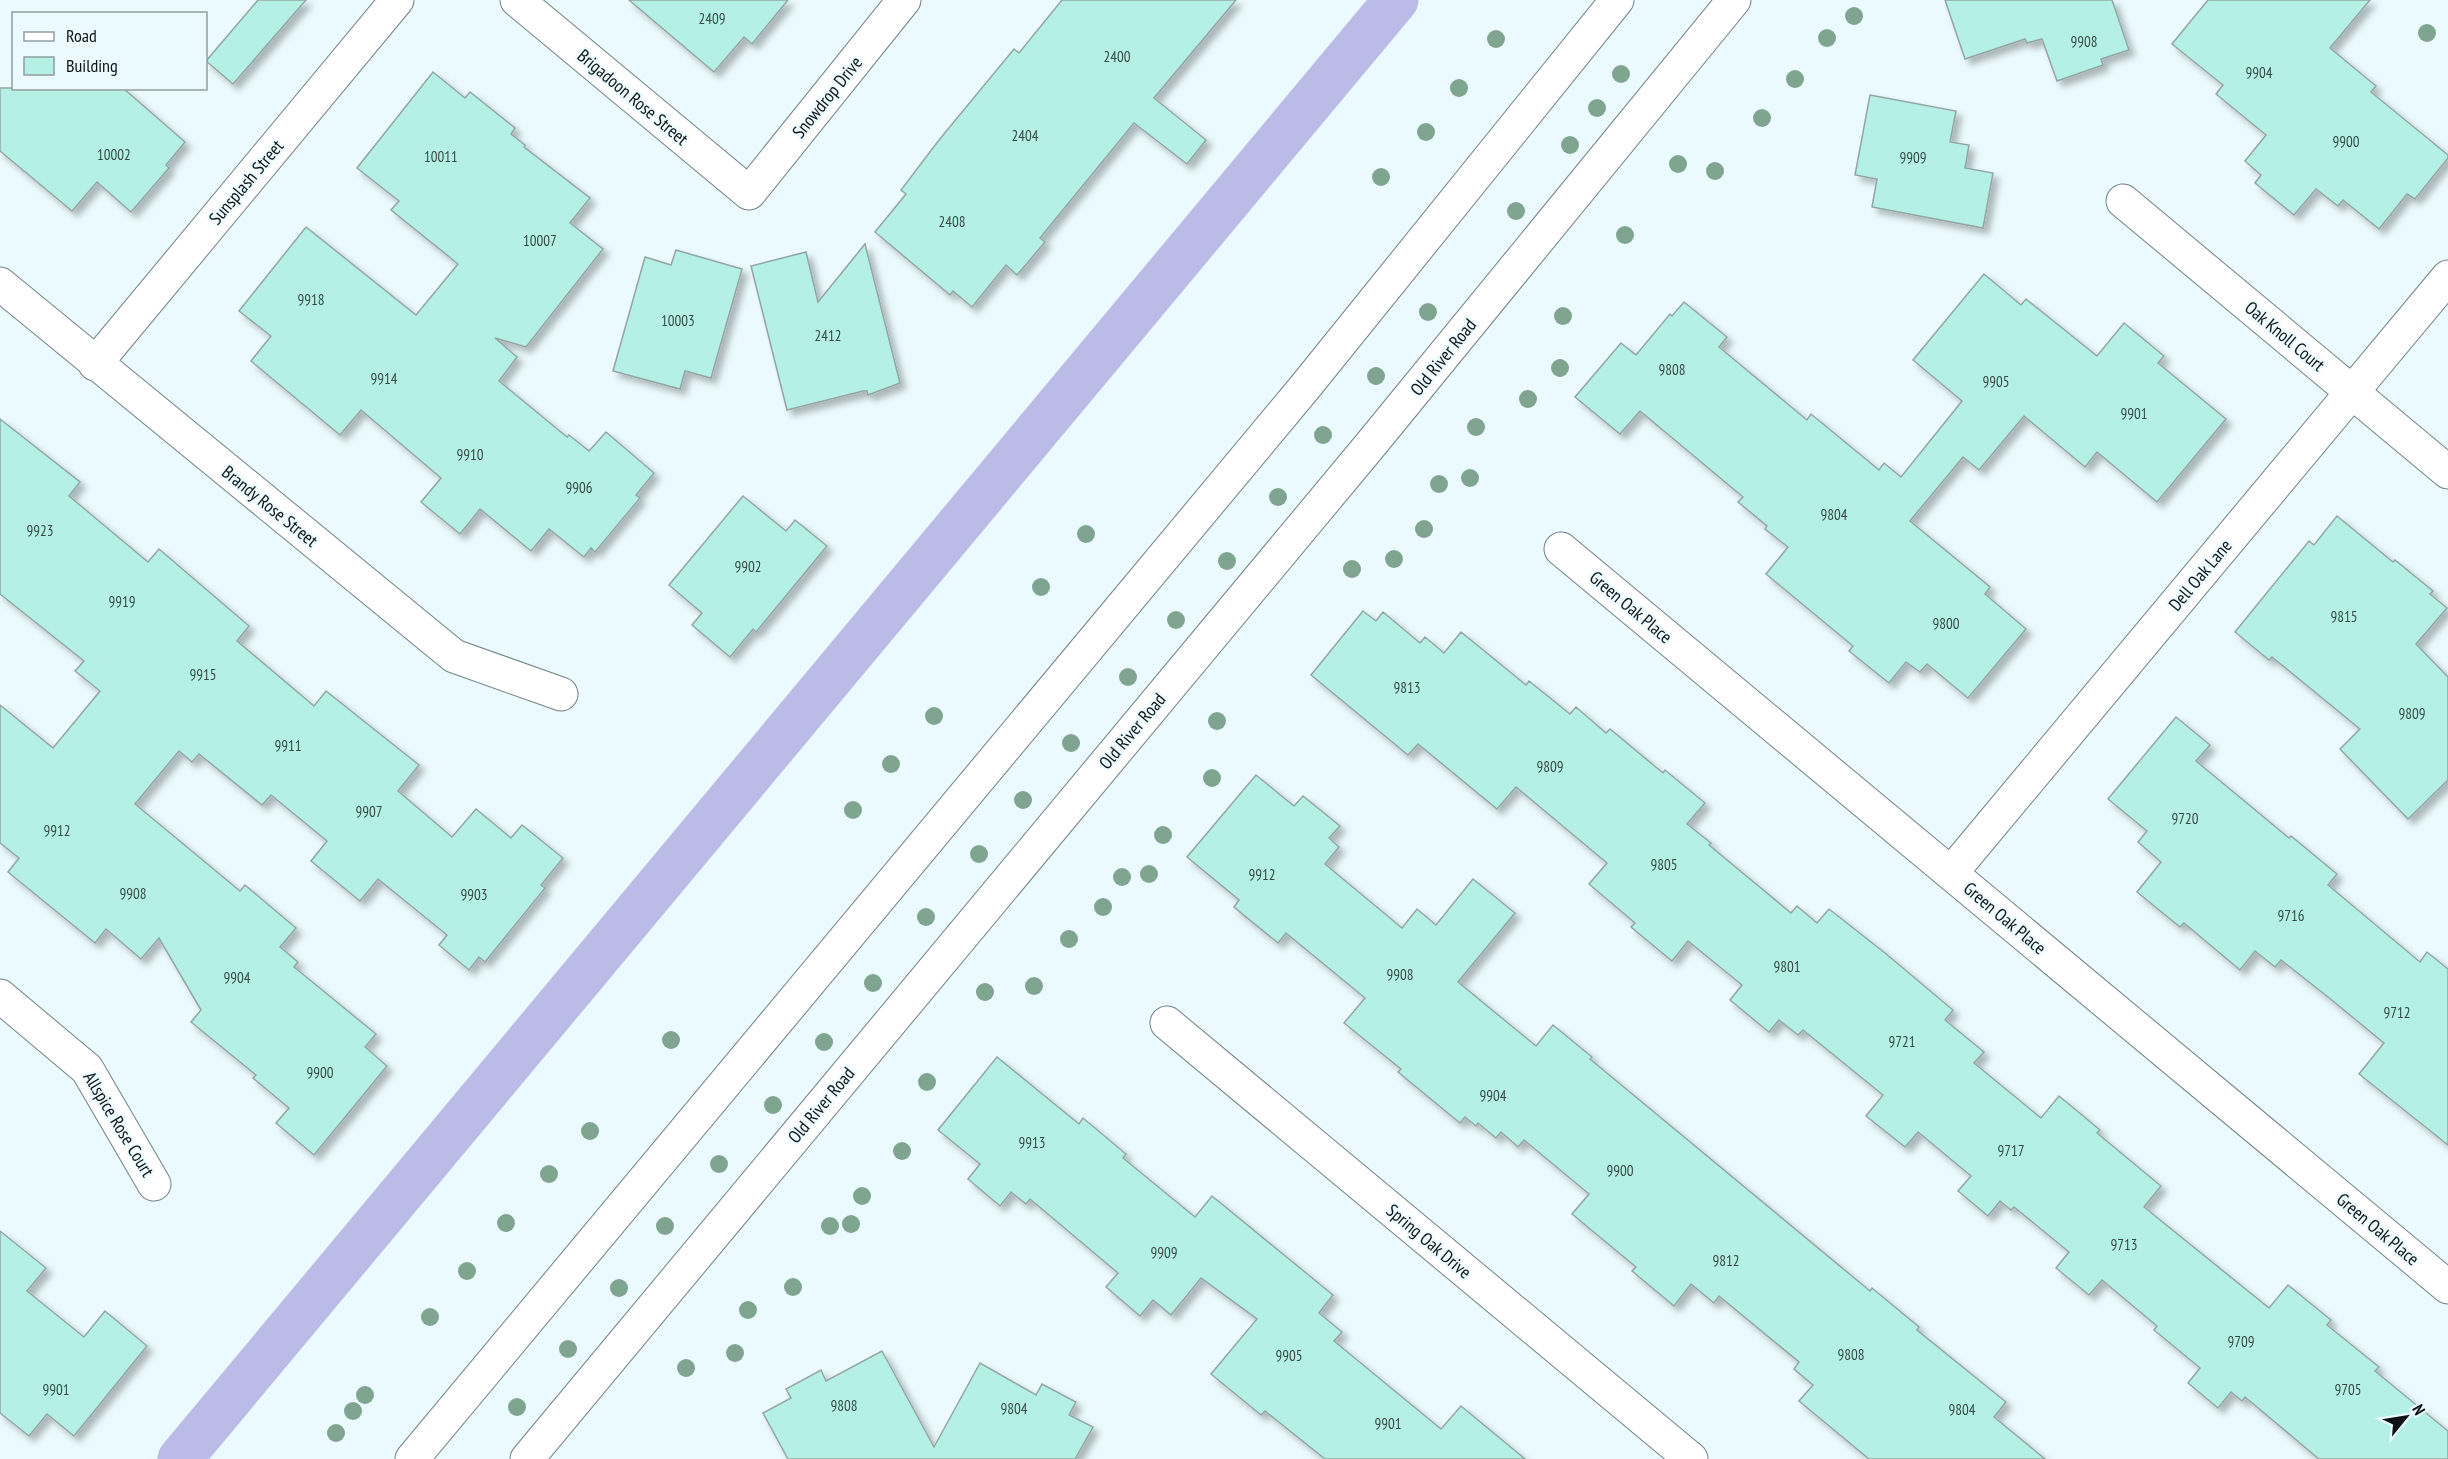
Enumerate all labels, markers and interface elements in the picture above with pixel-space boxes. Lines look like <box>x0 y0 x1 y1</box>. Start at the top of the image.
house number: 2409 <box>698 9 726 28</box>
legend <box>12 12 207 90</box>
text: Road <box>66 24 97 47</box>
house number: 9908 <box>2070 32 2098 51</box>
street label: Brigadoon Rose Street <box>573 44 693 150</box>
house number: 2400 <box>1103 47 1131 66</box>
street label: Snowdrop Drive <box>787 51 867 143</box>
text: Building <box>66 54 118 77</box>
house number: 9904 <box>2245 63 2273 82</box>
house number: 2404 <box>1011 126 1039 145</box>
house number: 9900 <box>2332 132 2360 151</box>
street label: Sunsplash Street <box>204 135 288 229</box>
house number: 10002 <box>97 145 131 164</box>
house number: 10011 <box>424 147 458 166</box>
house number: 9909 <box>1899 148 1927 167</box>
house number: 2408 <box>938 212 966 231</box>
house number: 10007 <box>523 231 557 250</box>
house number: 9918 <box>297 290 325 309</box>
street label: Oak Knoll Court <box>2240 296 2330 376</box>
house number: 10003 <box>661 311 695 330</box>
street label: Old River Road <box>1405 314 1481 400</box>
house number: 2412 <box>814 326 842 345</box>
house number: 9808 <box>1658 360 1686 379</box>
house number: 9914 <box>370 369 398 388</box>
house number: 9905 <box>1982 372 2010 391</box>
house number: 9901 <box>2120 404 2148 423</box>
house number: 9910 <box>456 445 484 464</box>
street label: Brandy Rose Street <box>217 460 323 552</box>
house number: 9906 <box>565 478 593 497</box>
house number: 9804 <box>1820 505 1848 524</box>
house number: 9923 <box>26 521 54 540</box>
street label: Dell Oak Lane <box>2163 535 2237 615</box>
house number: 9902 <box>734 557 762 576</box>
street label: Green Oak Place <box>1585 566 1677 648</box>
house number: 9919 <box>108 592 136 611</box>
house number: 9815 <box>2330 607 2358 626</box>
house number: 9800 <box>1932 614 1960 633</box>
house number: 9915 <box>189 665 217 684</box>
house number: 9813 <box>1393 678 1421 697</box>
street label: Old River Road <box>1094 688 1170 774</box>
house number: 9809 <box>2398 704 2426 723</box>
house number: 9911 <box>274 736 302 755</box>
house number: 9809 <box>1536 757 1564 776</box>
house number: 9907 <box>355 802 383 821</box>
house number: 9720 <box>2171 809 2199 828</box>
house number: 9912 <box>43 821 71 840</box>
house number: 9805 <box>1650 855 1678 874</box>
house number: 9912 <box>1248 865 1276 884</box>
street label: Green Oak Place <box>1959 877 2051 959</box>
house number: 9908 <box>119 884 147 903</box>
house number: 9903 <box>460 885 488 904</box>
house number: 9716 <box>2277 906 2305 925</box>
house number: 9801 <box>1773 957 1801 976</box>
house number: 9908 <box>1386 965 1414 984</box>
house number: 9904 <box>223 968 251 987</box>
house number: 9712 <box>2383 1003 2411 1022</box>
house number: 9721 <box>1888 1032 1916 1051</box>
street label: Old River Road <box>783 1062 859 1148</box>
house number: 9900 <box>306 1063 334 1082</box>
street label: Allspice Rose Court <box>79 1067 159 1181</box>
house number: 9904 <box>1479 1086 1507 1105</box>
house number: 9913 <box>1018 1133 1046 1152</box>
house number: 9717 <box>1997 1141 2025 1160</box>
house number: 9900 <box>1606 1161 1634 1180</box>
street label: Green Oak Place <box>2332 1188 2424 1270</box>
street label: Spring Oak Drive <box>1382 1199 1476 1283</box>
house number: 9713 <box>2110 1235 2138 1254</box>
house number: 9909 <box>1150 1243 1178 1262</box>
house number: 9812 <box>1712 1251 1740 1270</box>
house number: 9709 <box>2227 1332 2255 1351</box>
house number: 9808 <box>1837 1345 1865 1364</box>
house number: 9905 <box>1275 1346 1303 1365</box>
house number: 9901 <box>42 1380 70 1399</box>
house number: 9705 <box>2334 1380 2362 1399</box>
north arrow <box>2376 1387 2436 1447</box>
house number: 9808 <box>830 1396 858 1415</box>
house number: 9804 <box>1000 1399 1028 1418</box>
house number: 9804 <box>1948 1400 1976 1419</box>
text: N <box>2408 1401 2430 1418</box>
house number: 9901 <box>1374 1414 1402 1433</box>

